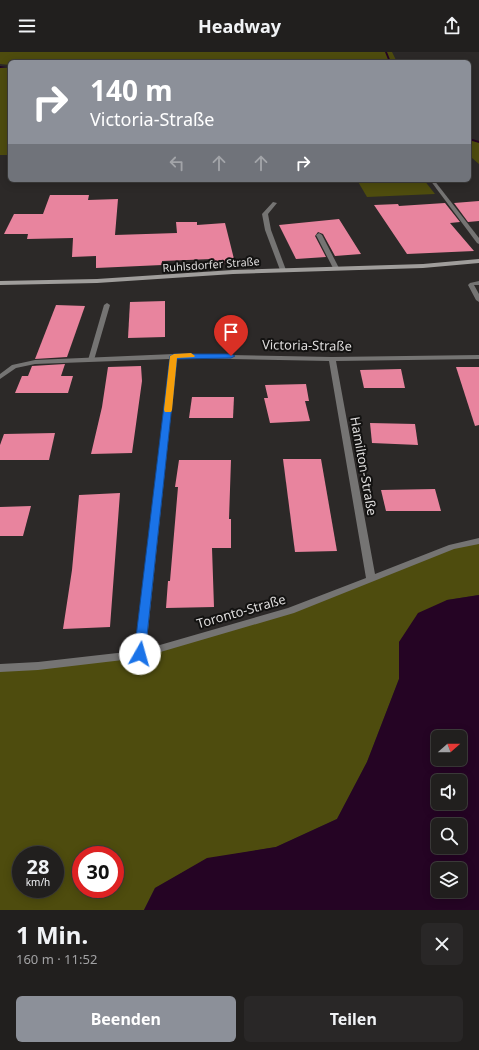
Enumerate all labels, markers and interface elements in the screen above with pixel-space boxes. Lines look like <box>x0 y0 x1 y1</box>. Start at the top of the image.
text: Headway <box>198 14 281 38</box>
icon: menu <box>16 15 38 37</box>
icon: share <box>441 15 463 37</box>
text: 140 m <box>90 71 173 109</box>
icon: right <box>24 76 76 128</box>
text: Victoria-Straße <box>90 107 215 131</box>
icon: left <box>166 152 188 174</box>
icon: ahead <box>208 152 230 174</box>
icon: ahead <box>250 152 272 174</box>
icon: right <box>292 152 314 174</box>
street label: Ruhlsdorfer Straße <box>162 253 260 275</box>
pin <box>214 315 248 356</box>
icon: arrive <box>220 321 242 343</box>
street label: Victoria-Straße <box>262 335 352 355</box>
street label: Hamilton-Straße <box>346 415 382 517</box>
street label: Toronto-Straße <box>194 590 288 632</box>
position arrow <box>119 633 161 675</box>
north arrow <box>431 730 467 766</box>
map controls <box>431 730 467 898</box>
button: sound <box>431 774 467 810</box>
button: search <box>431 818 467 854</box>
speed limit sign: 30 <box>72 846 124 898</box>
text: 28 <box>27 853 49 880</box>
button: layers <box>431 862 467 898</box>
text: km/h <box>26 875 50 889</box>
text: 1 Min. <box>16 918 88 951</box>
button: close <box>421 923 463 965</box>
text: 160 m · 11:52 <box>16 950 97 968</box>
button: Beenden <box>16 996 236 1042</box>
button: Teilen <box>244 996 463 1042</box>

